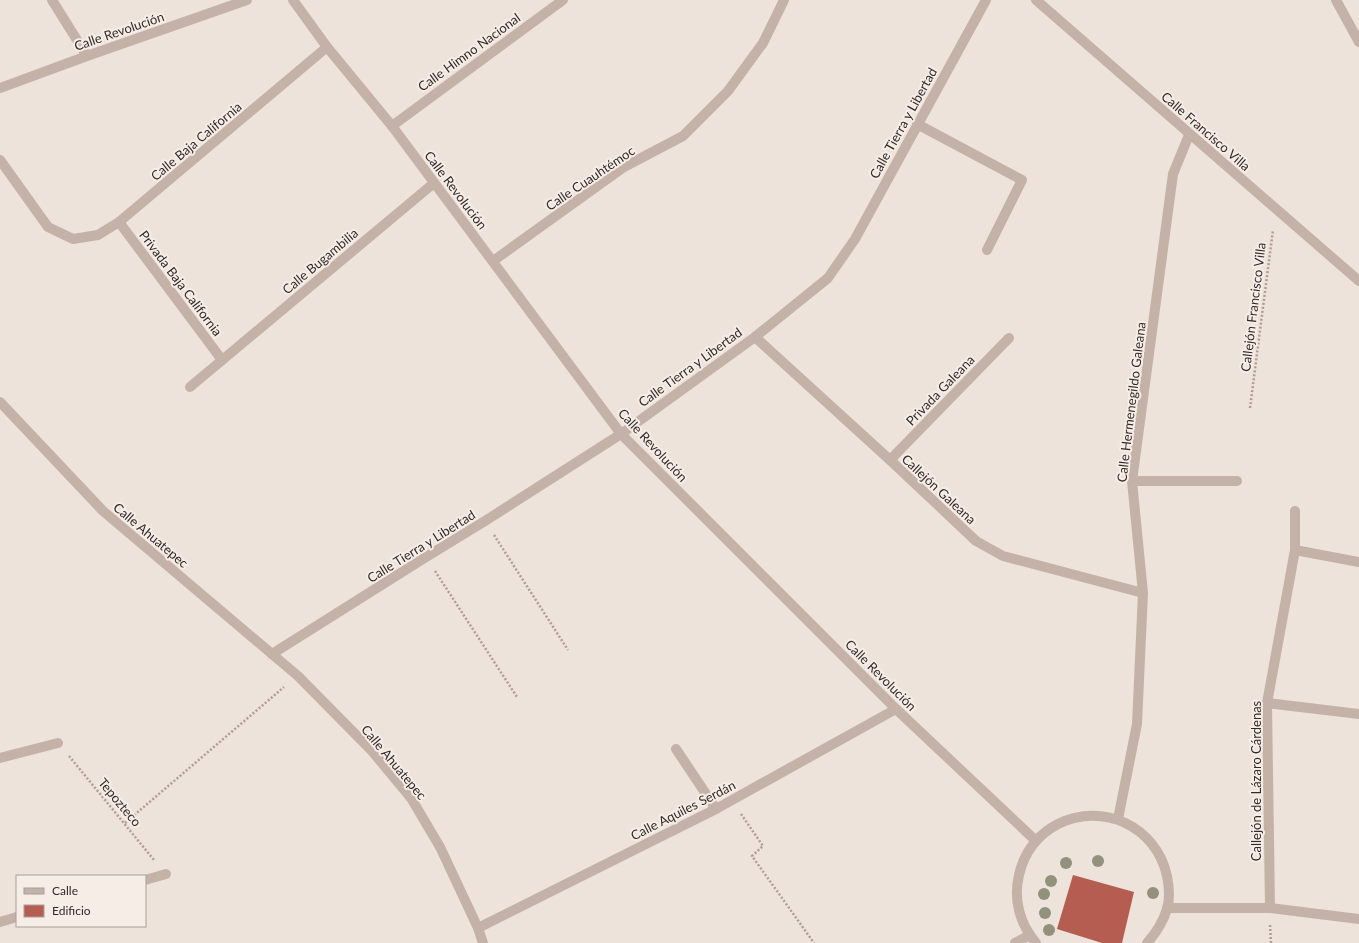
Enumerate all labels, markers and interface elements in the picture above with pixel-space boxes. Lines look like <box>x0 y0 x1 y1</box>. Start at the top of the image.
street label: Calle Revolución <box>72 8 166 54</box>
street label: Calle Himno Nacional <box>415 9 523 95</box>
street label: Calle Tierra y Libertad <box>866 65 940 181</box>
street label: Calle Francisco Villa <box>1158 88 1254 174</box>
street label: Calle Baja California <box>147 98 245 184</box>
street label: Calle Cuauhtémoc <box>542 142 638 214</box>
street label: Calle Revolución <box>421 148 491 232</box>
street label: Calle Bugambilia <box>279 225 361 297</box>
street label: Privada Baja California <box>136 227 226 339</box>
street label: Callejón Francisco Villa <box>1237 241 1269 373</box>
street label: Calle Hermenegildo Galeana <box>1113 321 1149 483</box>
street label: Calle Tierra y Libertad <box>635 324 745 410</box>
street label: Privada Galeana <box>902 351 978 429</box>
street label: Calle Revolución <box>615 405 691 485</box>
street label: Callejón Galeana <box>899 451 979 527</box>
street label: Calle Ahuatepec <box>110 499 192 571</box>
street label: Calle Tierra y Libertad <box>364 506 478 586</box>
street label: Calle Revolución <box>842 636 920 714</box>
street label: Callejón de Lázaro Cárdenas <box>1248 700 1264 861</box>
street label: Calle Ahuatepec <box>358 721 430 803</box>
street label: Tepozteco <box>95 775 145 829</box>
street label: Calle Aquiles Serdán <box>628 777 738 843</box>
legend <box>16 875 146 927</box>
text: Calle <box>52 883 78 898</box>
text: Edificio <box>52 903 91 918</box>

